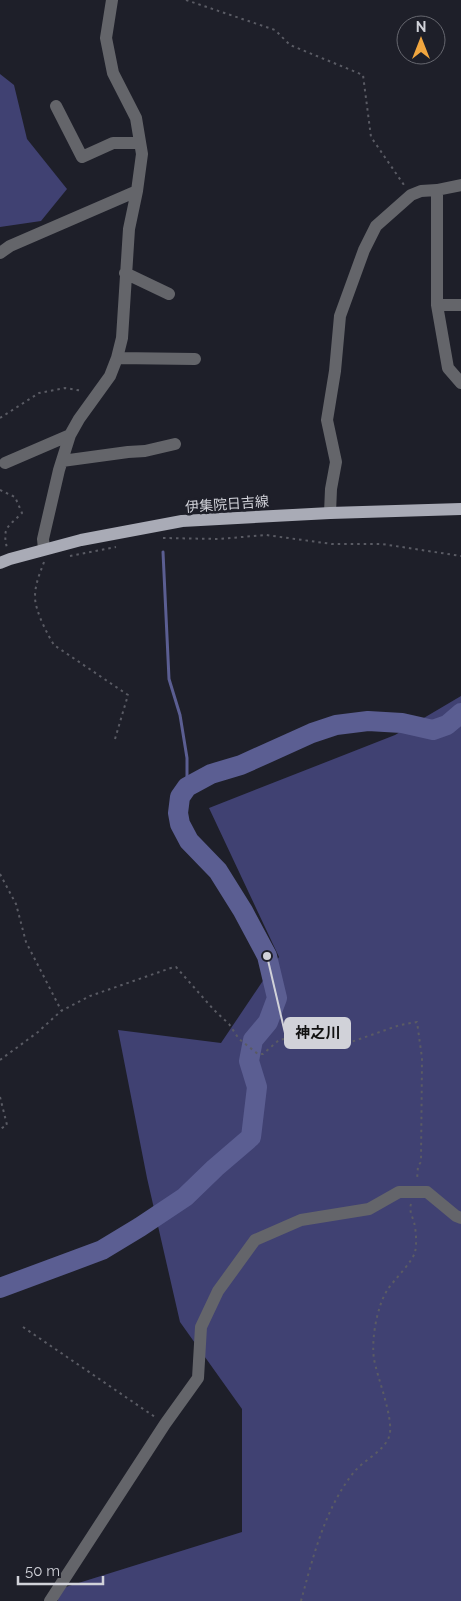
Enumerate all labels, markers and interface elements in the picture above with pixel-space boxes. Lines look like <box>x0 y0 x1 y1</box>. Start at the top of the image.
north arrow <box>396 15 446 65</box>
text: N <box>416 19 426 35</box>
street label: 伊集院日吉線 <box>185 493 269 515</box>
callout: 神之川 <box>285 1018 350 1048</box>
text: 神之川 <box>294 1024 341 1042</box>
scale bar <box>18 1554 102 1586</box>
text: 50 m <box>25 1562 60 1580</box>

